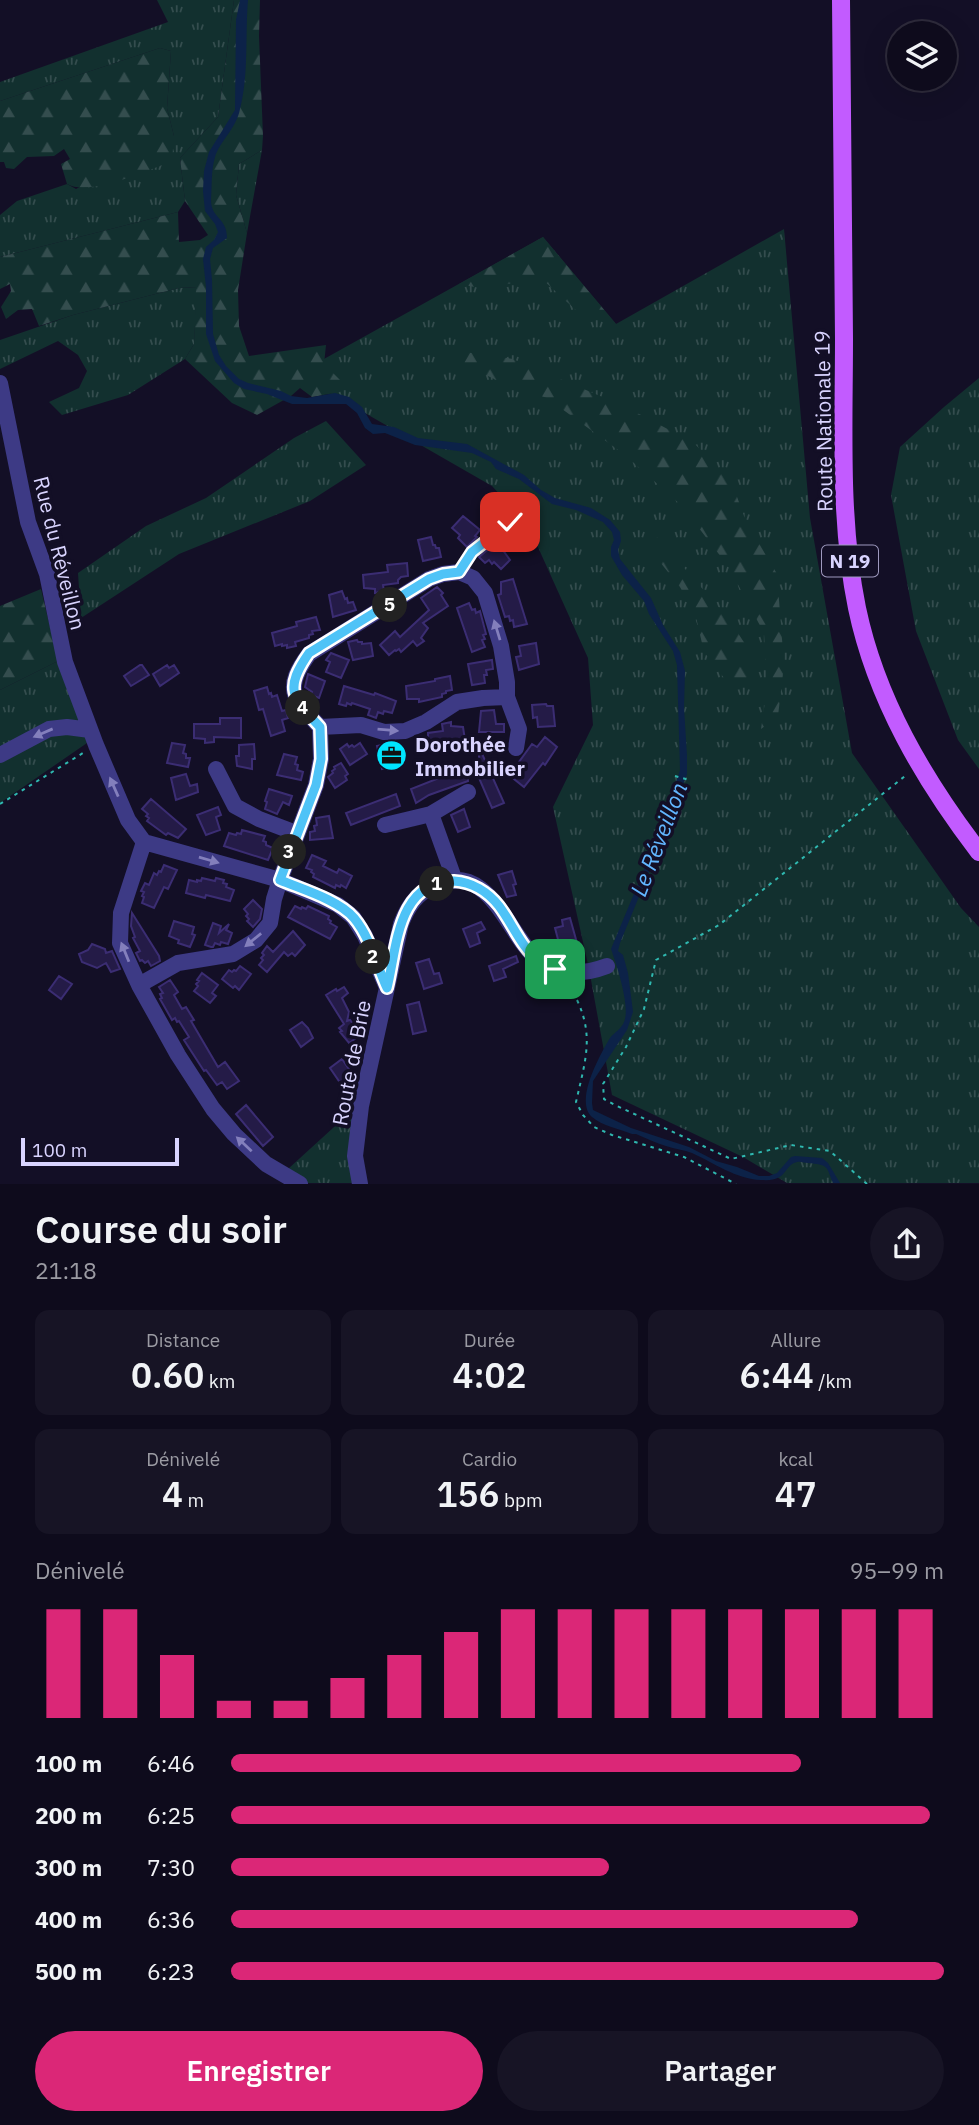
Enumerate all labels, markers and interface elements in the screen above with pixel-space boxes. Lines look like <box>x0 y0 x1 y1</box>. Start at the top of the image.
map controls <box>887 21 957 91</box>
button: layers <box>887 21 957 91</box>
street label: Route Nationale 19 <box>807 330 839 512</box>
street label: Rue du Réveillon <box>27 473 93 633</box>
pin <box>480 492 540 552</box>
icon: check <box>491 503 529 541</box>
road number: N 19 <box>822 546 878 576</box>
pin: 5 <box>372 588 408 622</box>
text: 5 <box>384 592 395 616</box>
one-way arrow <box>491 620 501 641</box>
pin: 4 <box>286 690 320 726</box>
text: 4 <box>297 695 308 719</box>
one-way arrow <box>377 725 399 736</box>
one-way arrow <box>33 727 53 739</box>
place label: Dorothée Immobilier <box>415 730 525 782</box>
office icon: Dorothée Immobilier <box>375 739 409 773</box>
one-way arrow <box>108 777 119 798</box>
water label: Le Réveillon <box>623 778 693 900</box>
pin: 3 <box>272 834 306 870</box>
text: 3 <box>283 839 294 863</box>
one-way arrow <box>199 856 220 866</box>
pin: 1 <box>420 866 454 902</box>
text: 1 <box>431 871 442 895</box>
one-way arrow <box>244 932 262 947</box>
pin <box>525 939 585 999</box>
pin: 2 <box>356 940 390 974</box>
one-way arrow <box>120 941 131 962</box>
text: 2 <box>367 944 378 968</box>
icon: arrive <box>536 950 574 988</box>
street label: Route de Brie <box>325 998 377 1128</box>
scale bar <box>21 1134 178 1166</box>
one-way arrow <box>235 1136 253 1152</box>
text: 100 m <box>32 1138 87 1162</box>
text: Course du soir <box>35 1204 287 1253</box>
button: share <box>870 1207 944 1281</box>
text: 21:18 <box>35 1255 97 1285</box>
text: Distance <box>146 1328 220 1352</box>
text: Durée <box>464 1328 515 1352</box>
text: Allure <box>771 1328 821 1352</box>
text: 0.60 <box>131 1352 204 1398</box>
text: 4:02 <box>452 1352 527 1398</box>
text: 6:44 <box>740 1352 814 1398</box>
text: km <box>204 1369 235 1393</box>
text: /km <box>814 1369 852 1393</box>
text: Dénivelé <box>146 1447 220 1471</box>
text: Cardio <box>462 1447 517 1471</box>
text: kcal <box>779 1447 813 1471</box>
text: 4 <box>162 1471 183 1517</box>
text: 156 <box>436 1471 499 1517</box>
text: 47 <box>775 1471 817 1517</box>
text: m <box>183 1488 204 1512</box>
text: bpm <box>499 1488 543 1512</box>
text: Dénivelé <box>35 1555 125 1585</box>
text: 95–99 m <box>850 1555 944 1585</box>
text: 100 m <box>35 1748 102 1778</box>
text: 6:46 <box>147 1748 195 1778</box>
text: 200 m <box>35 1800 102 1830</box>
text: 6:25 <box>147 1800 195 1830</box>
text: 300 m <box>35 1852 102 1882</box>
text: 7:30 <box>147 1852 195 1882</box>
text: 400 m <box>35 1904 102 1934</box>
text: 6:36 <box>147 1904 195 1934</box>
text: 500 m <box>35 1956 102 1986</box>
text: 6:23 <box>147 1956 195 1986</box>
button: Enregistrer <box>35 2031 483 2111</box>
button: Partager <box>497 2031 944 2111</box>

